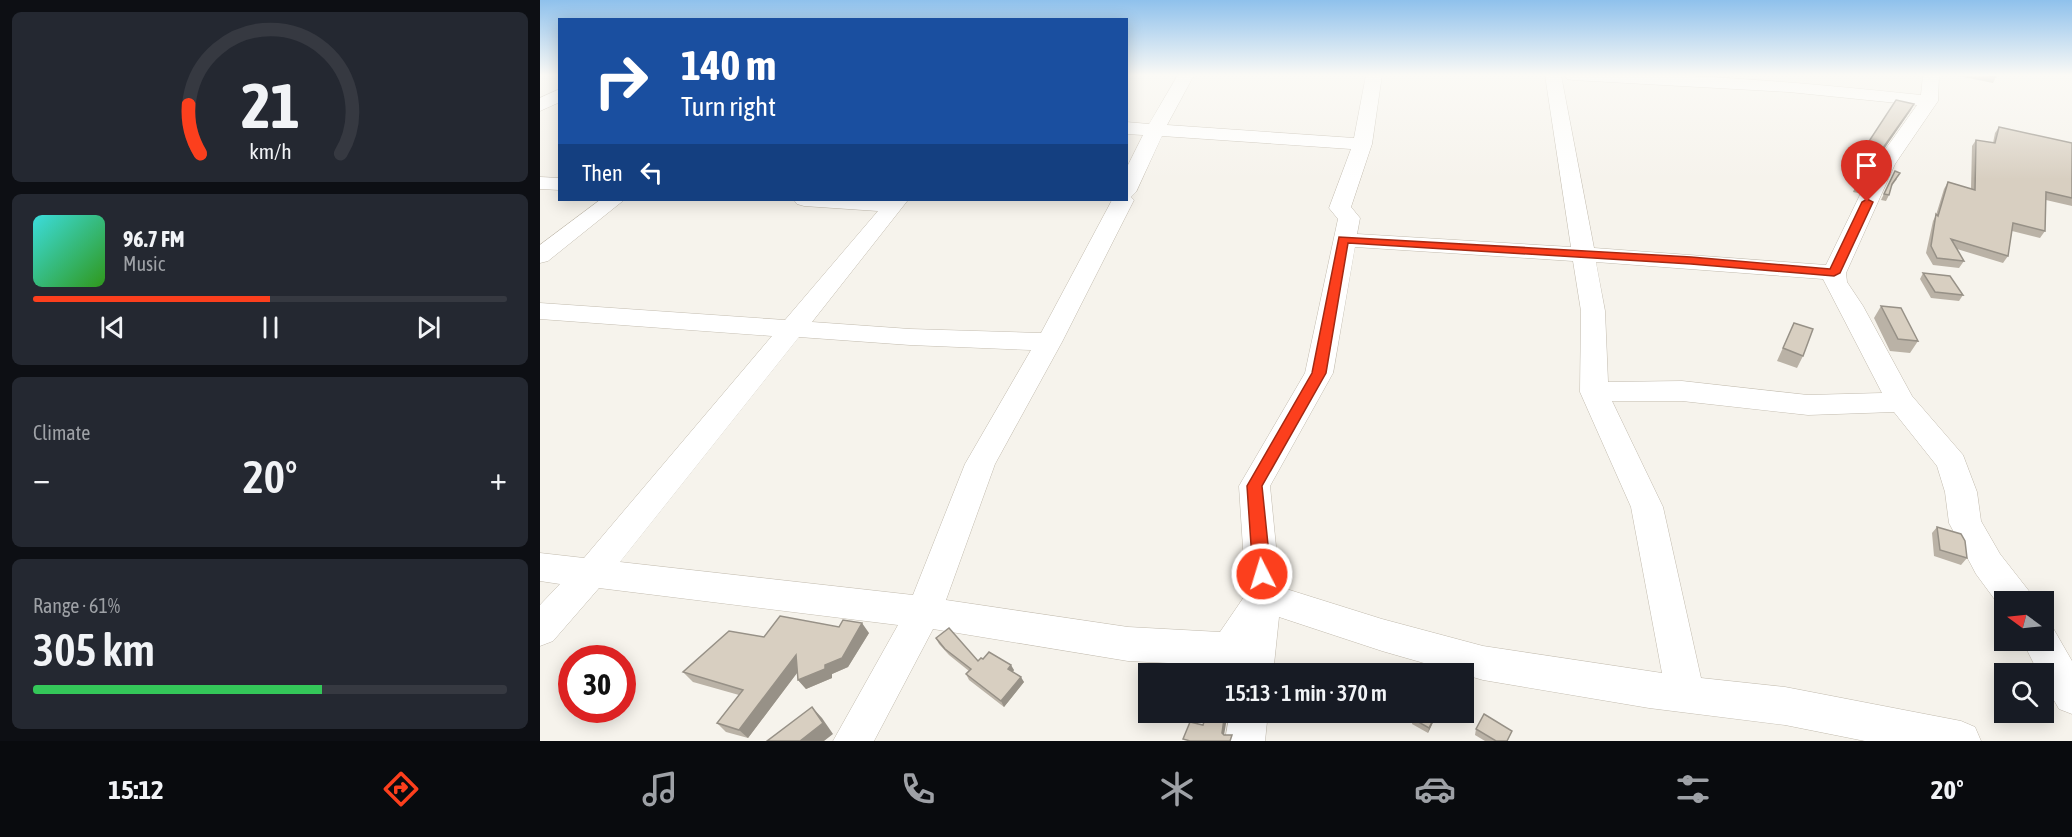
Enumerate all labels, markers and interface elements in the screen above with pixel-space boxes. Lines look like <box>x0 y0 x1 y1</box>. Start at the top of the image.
text: 140 m <box>681 41 776 89</box>
icon: right <box>582 42 660 120</box>
text: 21 <box>241 70 299 141</box>
text: Turn right <box>681 91 776 122</box>
text: km/h <box>249 140 291 165</box>
pin <box>1841 140 1892 202</box>
icon: arrive <box>1850 149 1883 182</box>
icon: left <box>635 156 668 189</box>
text: Then <box>582 160 623 186</box>
text: 96.7 FM <box>123 226 185 252</box>
text: Music <box>123 252 165 275</box>
icon: previous <box>96 311 129 344</box>
icon: pause <box>254 311 287 344</box>
icon: next <box>412 311 445 344</box>
text: Climate <box>33 421 90 444</box>
text: 20° <box>243 451 297 503</box>
text: − <box>33 459 50 497</box>
text: + <box>490 459 507 497</box>
position arrow <box>1230 542 1294 606</box>
north arrow <box>1994 591 2054 651</box>
map controls <box>1994 591 2054 723</box>
text: Range · 61% <box>33 594 120 617</box>
text: 305 km <box>33 624 155 676</box>
speed limit sign: 30 <box>558 645 636 723</box>
button: search <box>1994 663 2054 723</box>
text: 15:13 · 1 min · 370 m <box>1225 680 1387 706</box>
icon: directions <box>380 768 422 810</box>
icon: music <box>639 768 681 810</box>
icon: phone <box>897 768 939 810</box>
icon: climate <box>1156 768 1198 810</box>
icon: car <box>1414 768 1456 810</box>
icon: filters <box>1672 768 1714 810</box>
text: 15:12 <box>108 774 164 805</box>
text: 20° <box>1931 774 1964 805</box>

